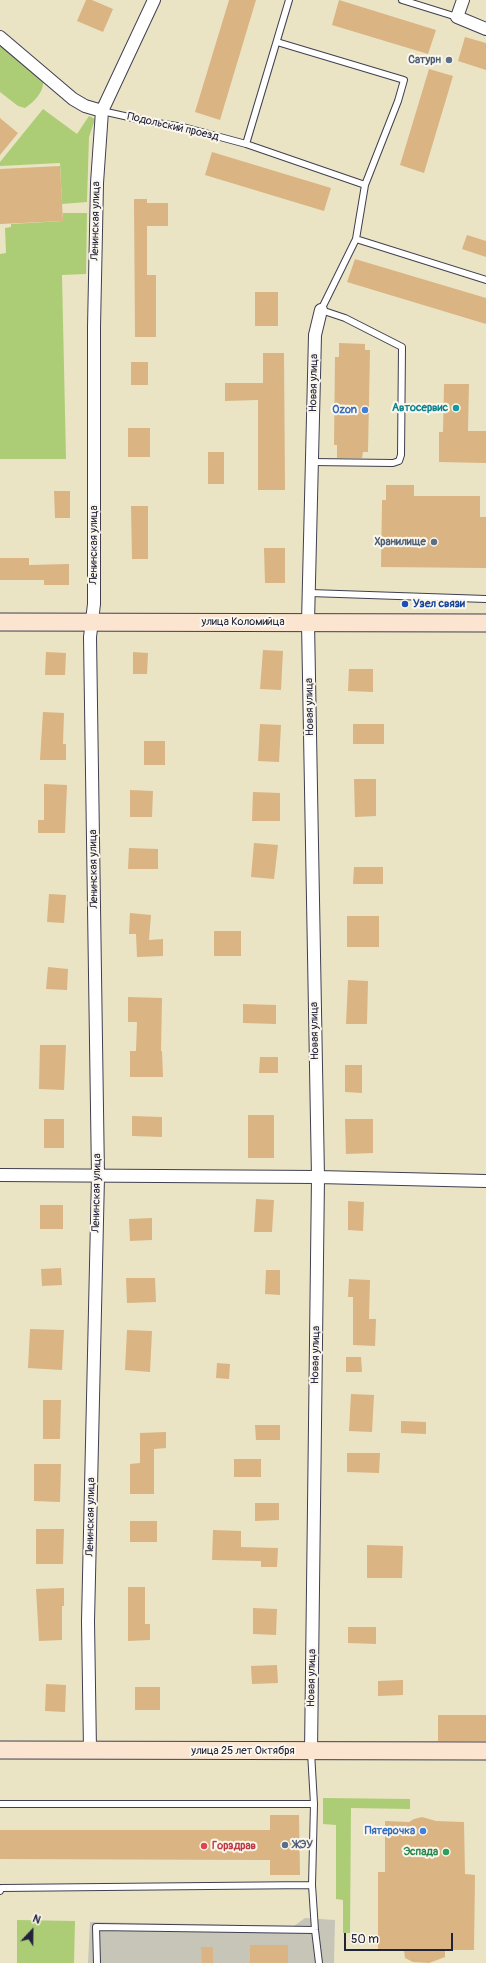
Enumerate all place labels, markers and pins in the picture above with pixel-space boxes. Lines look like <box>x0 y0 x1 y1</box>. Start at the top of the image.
place label: Сатурн <box>408 53 441 67</box>
marker: Сатурн <box>444 55 454 65</box>
place label: Автосервис <box>392 401 448 415</box>
place label: Ozon <box>332 403 357 417</box>
marker: Автосервис <box>451 403 461 413</box>
marker: Ozon <box>360 405 370 415</box>
place label: Хранилище <box>374 535 426 549</box>
marker: Хранилище <box>429 537 439 547</box>
place label: Узел связи <box>413 597 465 611</box>
marker: Узел связи <box>400 599 410 609</box>
place label: Пятерочка <box>365 1824 415 1838</box>
marker: Пятерочка <box>418 1826 428 1836</box>
place label: ЖЭУ <box>293 1838 313 1852</box>
place label: Горздрав <box>212 1839 256 1853</box>
marker: ЖЭУ <box>280 1840 290 1850</box>
marker: Горздрав <box>199 1841 209 1851</box>
place label: Эспада <box>403 1845 438 1859</box>
marker: Эспада <box>441 1847 451 1857</box>

